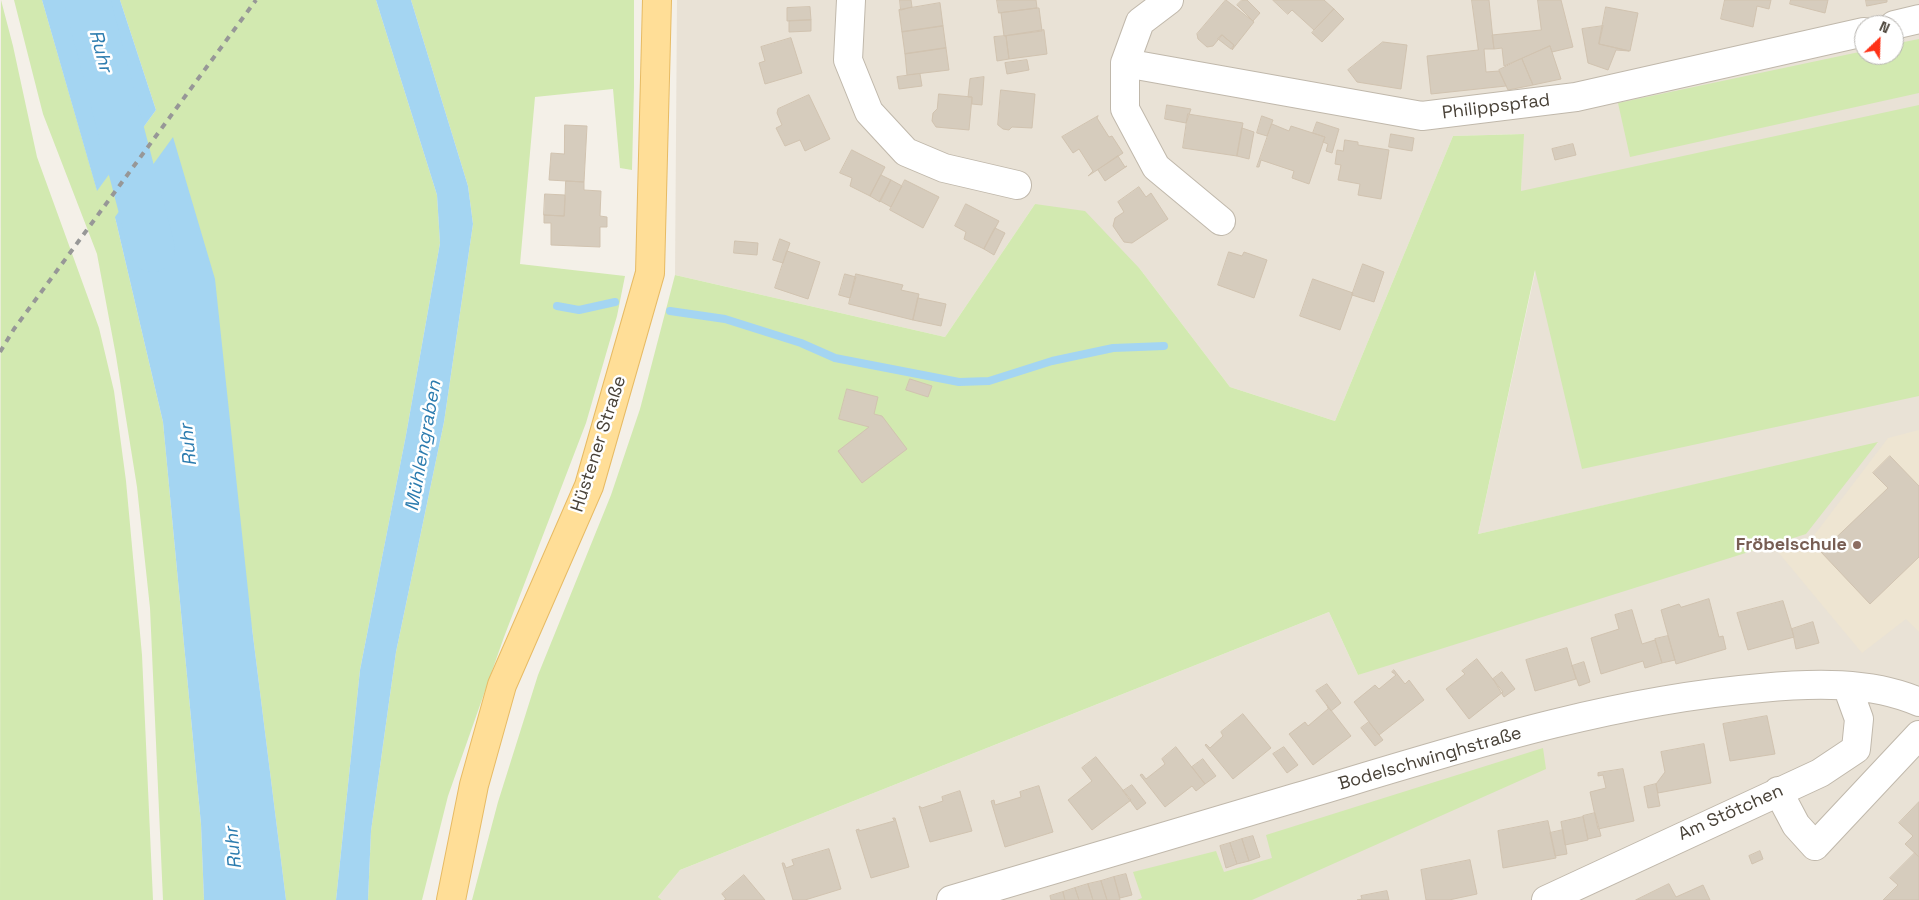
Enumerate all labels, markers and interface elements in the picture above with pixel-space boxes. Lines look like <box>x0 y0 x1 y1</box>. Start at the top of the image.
north arrow <box>1854 15 1904 65</box>
text: N <box>1877 17 1893 37</box>
water label: Ruhr <box>83 28 117 74</box>
street label: Philippspfad <box>1441 90 1551 124</box>
street label: Hüstener Straße <box>567 373 631 515</box>
water label: Mühlengraben <box>401 379 447 513</box>
water label: Ruhr <box>175 423 203 467</box>
place label: Fröbelschule <box>1736 534 1847 556</box>
marker: Fröbelschule <box>1851 539 1863 551</box>
street label: Bodelschwinghstraße <box>1336 722 1524 796</box>
street label: Am Stötchen <box>1675 780 1787 846</box>
water label: Ruhr <box>220 826 248 870</box>

